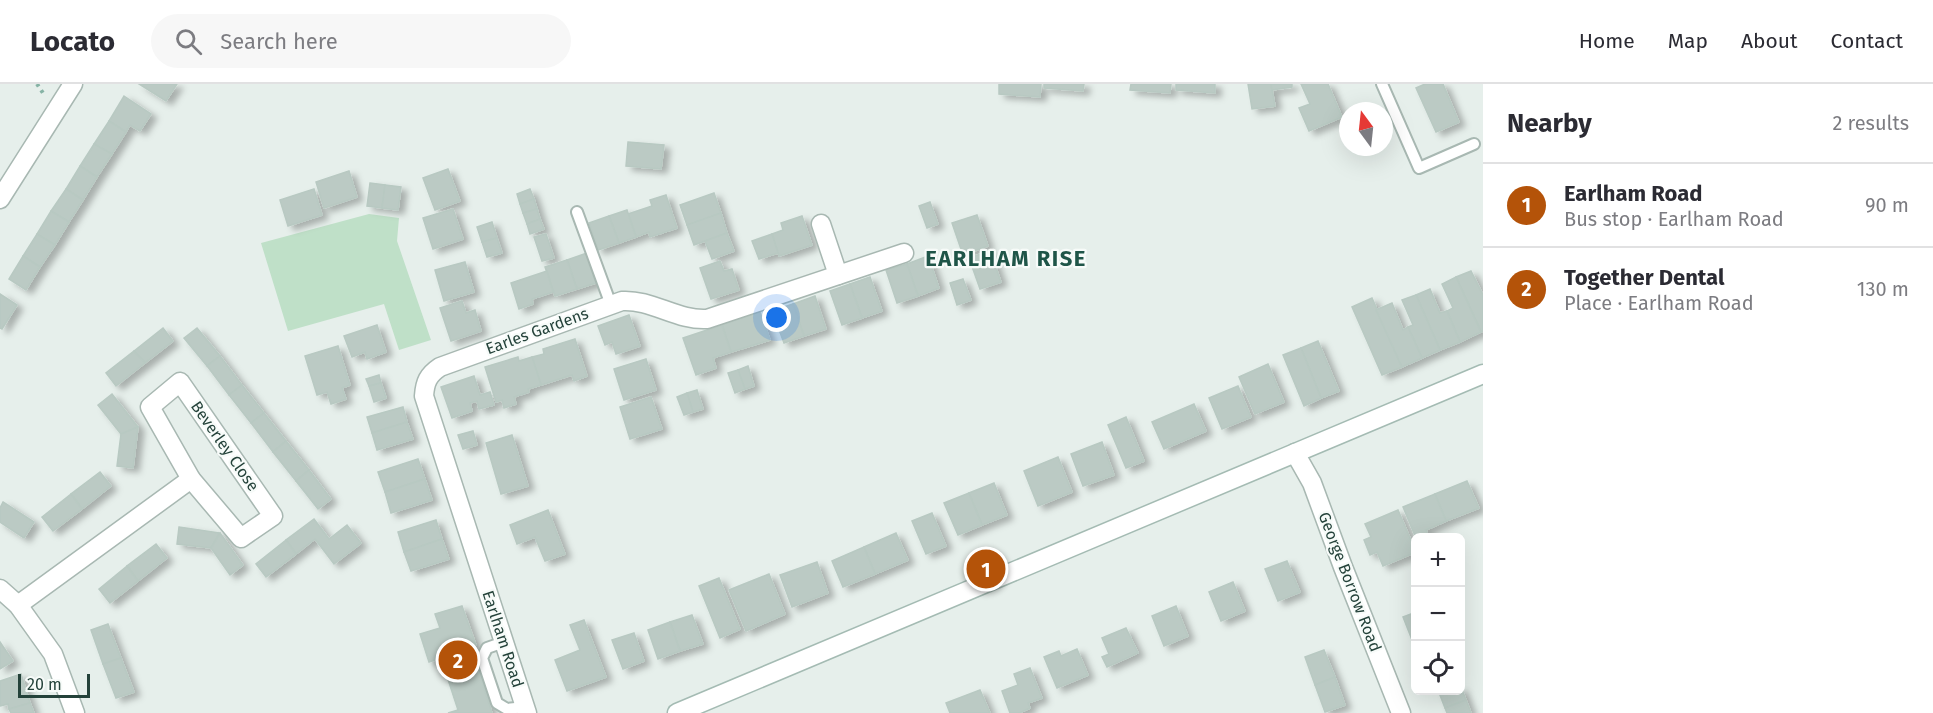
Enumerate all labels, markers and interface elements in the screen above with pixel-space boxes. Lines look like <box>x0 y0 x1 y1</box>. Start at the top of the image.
search box <box>151 14 571 68</box>
text: Locato <box>30 25 115 58</box>
icon: search <box>172 25 205 58</box>
text: Search here <box>220 28 338 55</box>
text: Home <box>1579 28 1635 54</box>
text: Map <box>1668 28 1708 54</box>
text: About <box>1741 28 1798 54</box>
text: Contact <box>1831 28 1903 54</box>
north arrow <box>1339 102 1393 156</box>
text: Nearby <box>1507 108 1592 139</box>
text: 2 results <box>1832 111 1909 135</box>
text: Earlham Road <box>1564 180 1702 207</box>
text: 1 <box>1522 193 1531 217</box>
text: 90 m <box>1865 193 1909 217</box>
text: Bus stop · Earlham Road <box>1564 207 1784 231</box>
district label: EARLHAM RISE <box>925 245 1087 272</box>
text: Together Dental <box>1564 264 1724 291</box>
text: 2 <box>1521 277 1532 301</box>
text: 130 m <box>1857 277 1909 301</box>
text: Place · Earlham Road <box>1564 291 1754 315</box>
your location <box>762 303 791 332</box>
street label: Earles Gardens <box>483 304 591 358</box>
street label: Beverley Close <box>187 397 263 495</box>
street label: George Borrow Road <box>1315 509 1385 655</box>
map controls <box>1411 533 1465 695</box>
button: + <box>1411 533 1465 587</box>
pin: 1 <box>966 546 1006 592</box>
button: − <box>1411 587 1465 641</box>
street label: Earlham Road <box>478 588 528 690</box>
pin: 2 <box>438 638 478 682</box>
button: locate <box>1411 641 1465 695</box>
scale bar <box>18 671 90 698</box>
text: 20 m <box>27 675 62 694</box>

